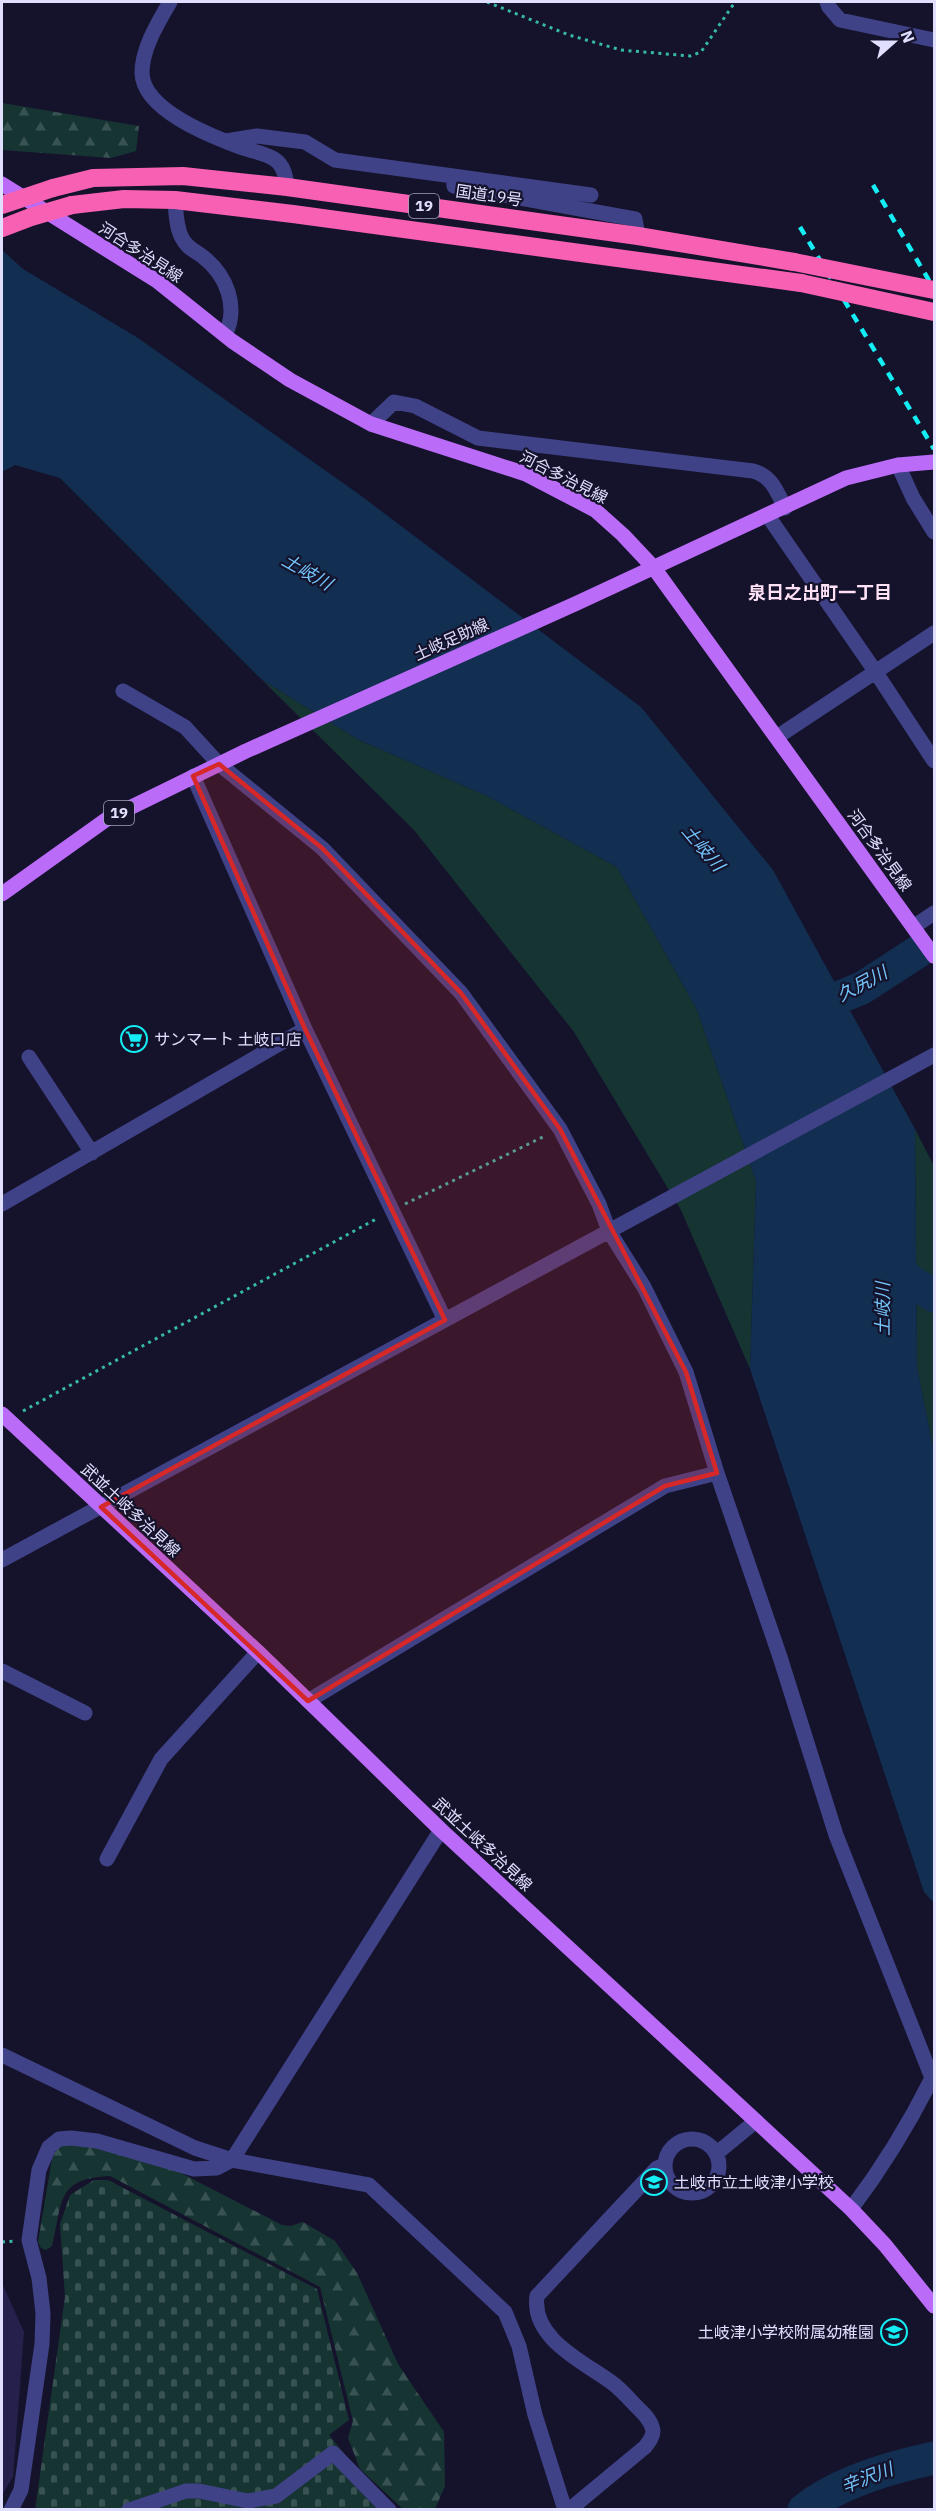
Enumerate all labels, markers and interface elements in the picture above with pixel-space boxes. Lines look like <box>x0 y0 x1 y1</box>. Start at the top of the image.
north arrow <box>864 12 924 72</box>
text: N <box>897 28 919 46</box>
street label: 国道19号 <box>454 180 524 210</box>
road number: 19 <box>409 194 439 218</box>
street label: 河合多治見線 <box>95 217 187 287</box>
street label: 河合多治見線 <box>517 446 611 508</box>
water label: 土岐川 <box>278 548 338 596</box>
district label: 泉日之出町一丁目 <box>748 581 892 604</box>
street label: 土岐足助線 <box>410 614 492 664</box>
road number: 19 <box>104 801 134 825</box>
street label: 河合多治見線 <box>844 805 916 895</box>
water label: 土岐川 <box>677 820 731 877</box>
water label: 久尻川 <box>833 960 893 1006</box>
supermarket icon: サンマート 土岐口店 <box>119 1024 149 1054</box>
place label: サンマート 土岐口店 <box>154 1029 302 1049</box>
water label: 土岐川 <box>871 1280 894 1336</box>
street label: 武並土岐多治見線 <box>77 1459 185 1561</box>
street label: 武並土岐多治見線 <box>429 1793 537 1895</box>
school or university icon: 土岐市立土岐津小学校 <box>639 2167 669 2197</box>
place label: 土岐市立土岐津小学校 <box>674 2172 834 2192</box>
school or university icon: 土岐津小学校附属幼稚園 <box>879 2317 909 2347</box>
place label: 土岐津小学校附属幼稚園 <box>698 2322 874 2342</box>
water label: 辛沢川 <box>837 2456 898 2498</box>

